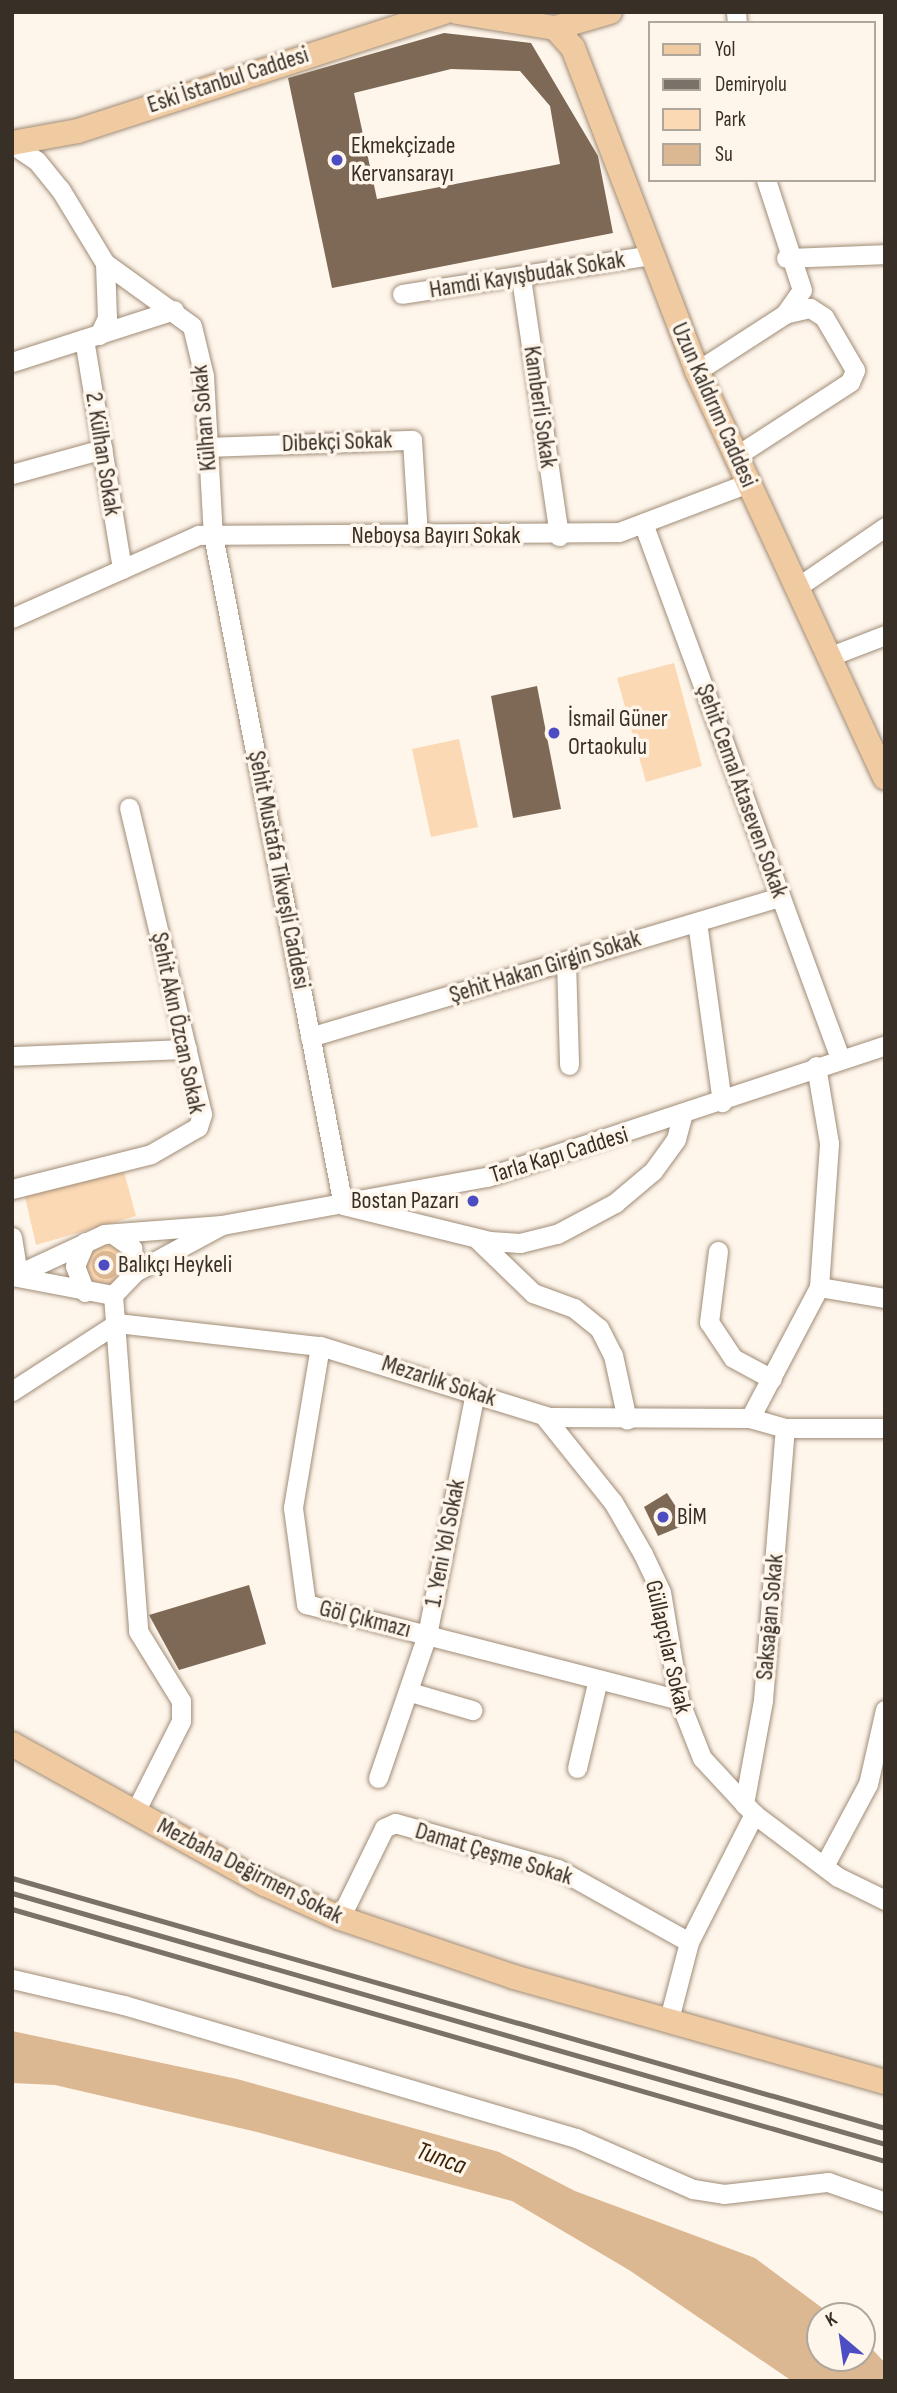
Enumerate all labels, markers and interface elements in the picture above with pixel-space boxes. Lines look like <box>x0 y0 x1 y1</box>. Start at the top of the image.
legend <box>648 21 876 182</box>
text: Yol <box>715 37 735 62</box>
street label: Eski İstanbul Caddesi <box>144 40 312 120</box>
text: Demiryolu <box>715 72 787 97</box>
text: Park <box>715 107 746 132</box>
place label: Ekmekçizade Kervansarayı <box>351 132 455 188</box>
text: Su <box>715 142 733 167</box>
marker: Ekmekçizade Kervansarayı <box>329 152 345 168</box>
street label: Hamdi Kayışbudak Sokak <box>427 245 627 305</box>
street label: Uzun Kaldırım Caddesi <box>665 318 763 492</box>
street label: Kamberli Sokak <box>517 344 563 470</box>
street label: Külhan Sokak <box>185 364 223 472</box>
street label: 2. Külhan Sokak <box>79 390 127 518</box>
street label: Dibekçi Sokak <box>281 426 393 458</box>
street label: Neboysa Bayırı Sokak <box>352 522 520 550</box>
street label: Şehit Cemal Ataseven Sokak <box>690 680 794 902</box>
place label: İsmail Güner Ortaokulu <box>568 705 668 761</box>
marker: İsmail Güner Ortaokulu <box>546 725 562 741</box>
street label: Şehit Mustafa Tikveşli Caddesi <box>242 748 316 992</box>
street label: Şehit Hakan Girgin Sokak <box>446 924 644 1010</box>
street label: Şehit Akın Özcan Sokak <box>145 930 211 1116</box>
street label: Tarla Kapı Caddesi <box>486 1120 632 1190</box>
place label: Bostan Pazarı <box>351 1187 459 1215</box>
marker: Bostan Pazarı <box>465 1193 481 1209</box>
place label: Balıkçı Heykeli <box>118 1251 232 1279</box>
marker: Balıkçı Heykeli <box>96 1257 112 1273</box>
street label: Mezarlık Sokak <box>378 1349 500 1413</box>
street label: 1. Yeni Yol Sokak <box>419 1477 471 1609</box>
place label: BİM <box>677 1503 707 1531</box>
marker: BİM <box>655 1509 671 1525</box>
street label: Saksağan Sokak <box>750 1553 790 1681</box>
street label: Güllapçılar Sokak <box>639 1577 697 1717</box>
street label: Göl Çıkmazı <box>316 1594 414 1644</box>
street label: Mezbaha Değirmen Sokak <box>152 1812 348 1930</box>
street label: Damat Çeşme Sokak <box>412 1816 576 1892</box>
water label: Tunca <box>412 2136 470 2182</box>
north arrow <box>806 2302 876 2372</box>
text: K <box>822 2308 841 2332</box>

